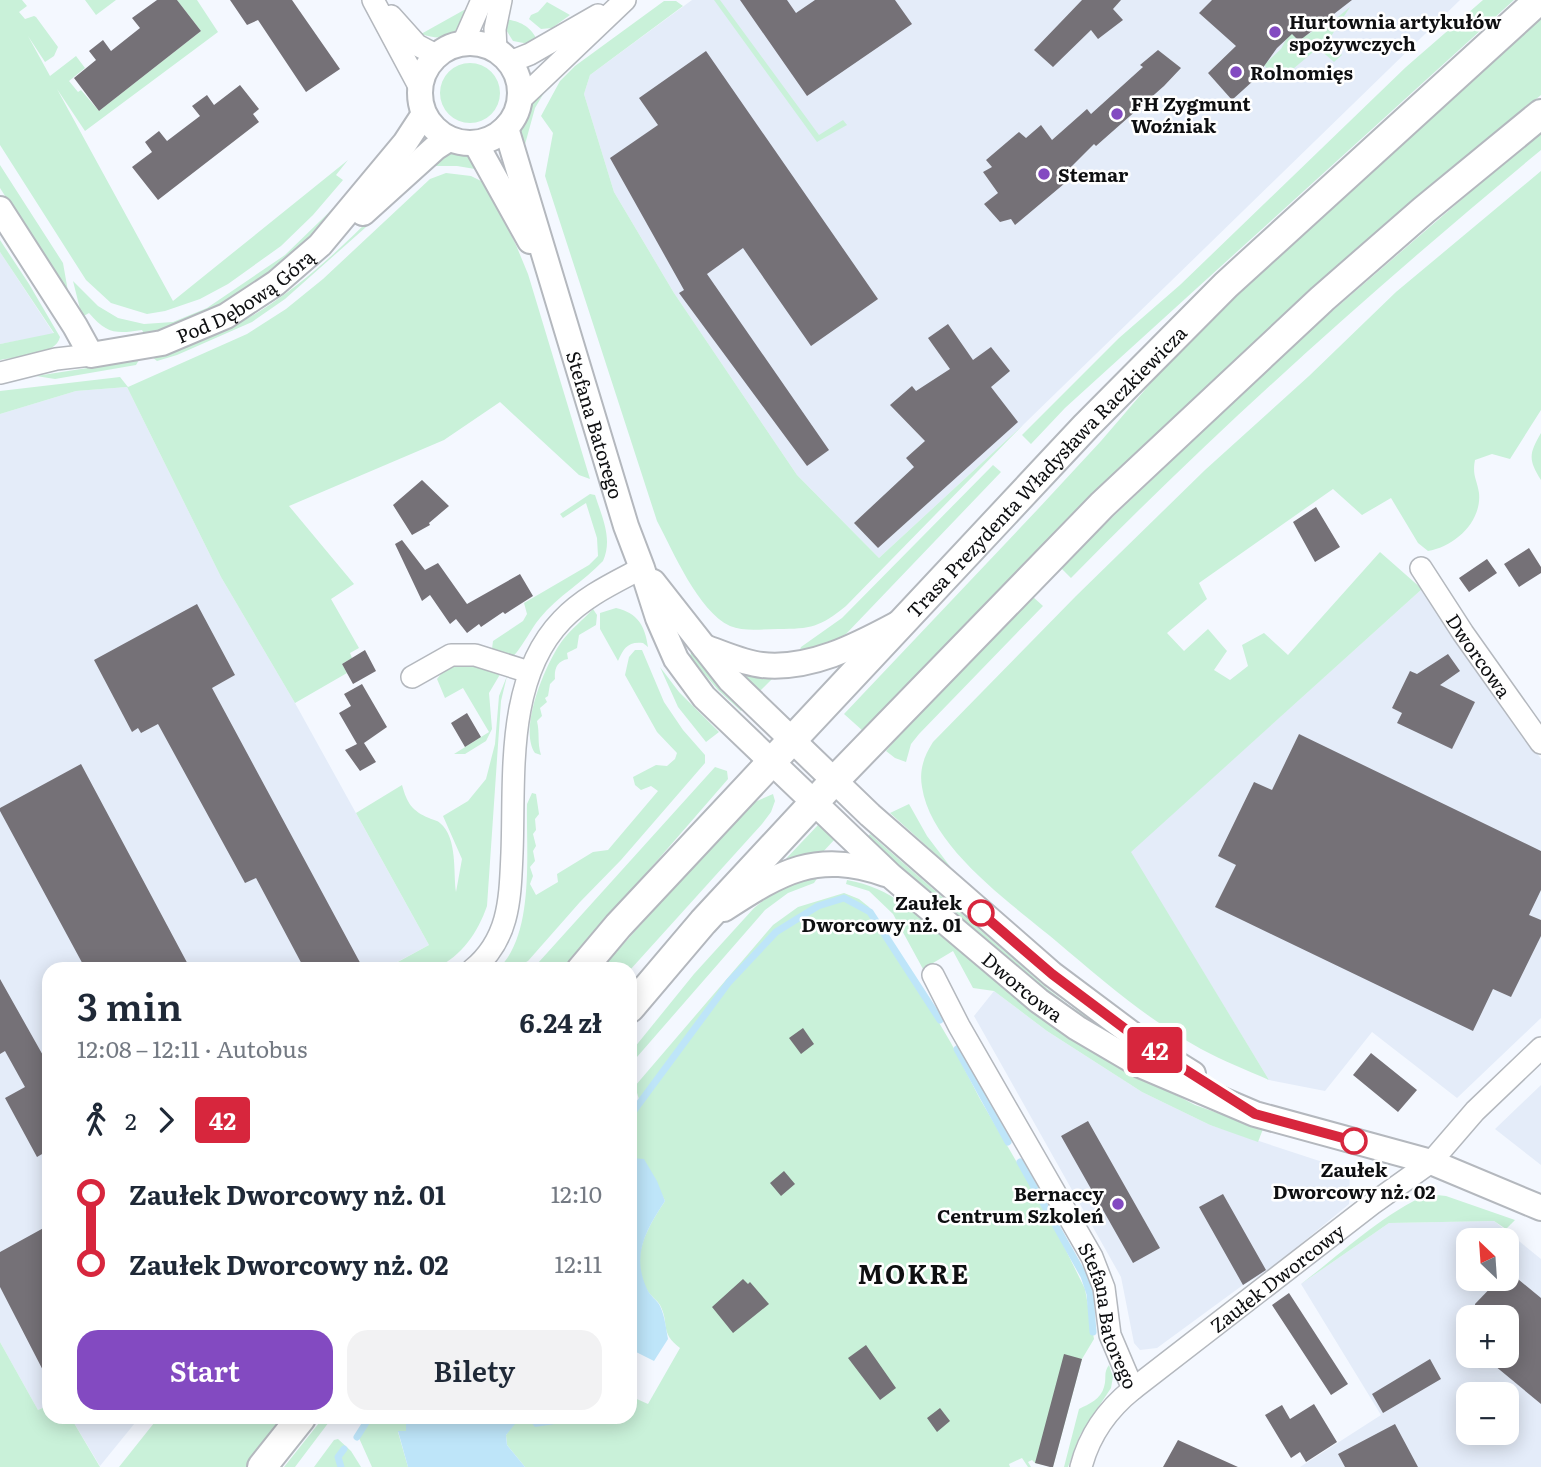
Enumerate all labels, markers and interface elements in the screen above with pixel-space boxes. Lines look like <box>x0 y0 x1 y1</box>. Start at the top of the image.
place label: Hurtownia artykułów spożywczych <box>1289 7 1501 57</box>
marker: Hurtownia artykułów spożywczych <box>1267 24 1283 40</box>
place label: Rolnomięs <box>1250 58 1353 86</box>
marker: Rolnomięs <box>1228 64 1244 80</box>
place label: FH Zygmunt Woźniak <box>1131 89 1251 139</box>
marker: FH Zygmunt Woźniak <box>1109 106 1125 122</box>
place label: Stemar <box>1058 160 1129 188</box>
marker: Stemar <box>1036 166 1052 182</box>
street label: Pod Dębową Górą <box>172 242 321 350</box>
street label: Trasa Prezydenta Władysława Raczkiewicza <box>900 318 1193 624</box>
street label: Stefana Batorego <box>560 347 631 502</box>
street label: Dworcowa <box>1440 608 1519 704</box>
place label: Zaułek Dworcowy nż. 01 <box>801 888 962 938</box>
marker: Zaułek Dworcowy nż. 01 <box>968 900 994 926</box>
street label: Dworcowa <box>976 945 1070 1028</box>
text: 3 min <box>77 976 182 1033</box>
text: 6.24 zł <box>520 1002 602 1041</box>
line badge: 42 <box>1124 1027 1186 1073</box>
text: 12:08 – 12:11 · Autobus <box>77 1031 307 1065</box>
text: 42 <box>1141 1032 1169 1067</box>
icon: walk <box>77 1101 115 1139</box>
icon: forward <box>147 1101 185 1139</box>
text: 42 <box>209 1102 236 1137</box>
text: 2 <box>125 1103 137 1137</box>
marker: Zaułek Dworcowy nż. 02 <box>1341 1128 1367 1154</box>
place label: Zaułek Dworcowy nż. 02 <box>1273 1155 1435 1205</box>
text: Zaułek Dworcowy nż. 01 <box>129 1174 446 1213</box>
text: 12:10 <box>551 1176 602 1210</box>
place label: Bernaccy Centrum Szkoleń <box>937 1179 1104 1229</box>
marker: Bernaccy Centrum Szkoleń <box>1110 1196 1126 1212</box>
street label: Zaułek Dworcowy <box>1204 1216 1350 1339</box>
north arrow <box>1456 1228 1519 1292</box>
map controls <box>1456 1228 1519 1445</box>
street label: Stefana Batorego <box>1072 1237 1145 1393</box>
text: Zaułek Dworcowy nż. 02 <box>129 1244 449 1283</box>
text: 12:11 <box>555 1246 602 1280</box>
district label: MOKRE <box>858 1253 970 1292</box>
button: + <box>1456 1305 1519 1368</box>
button: Start <box>77 1330 333 1410</box>
button: Bilety <box>347 1330 602 1410</box>
button: − <box>1456 1382 1519 1445</box>

